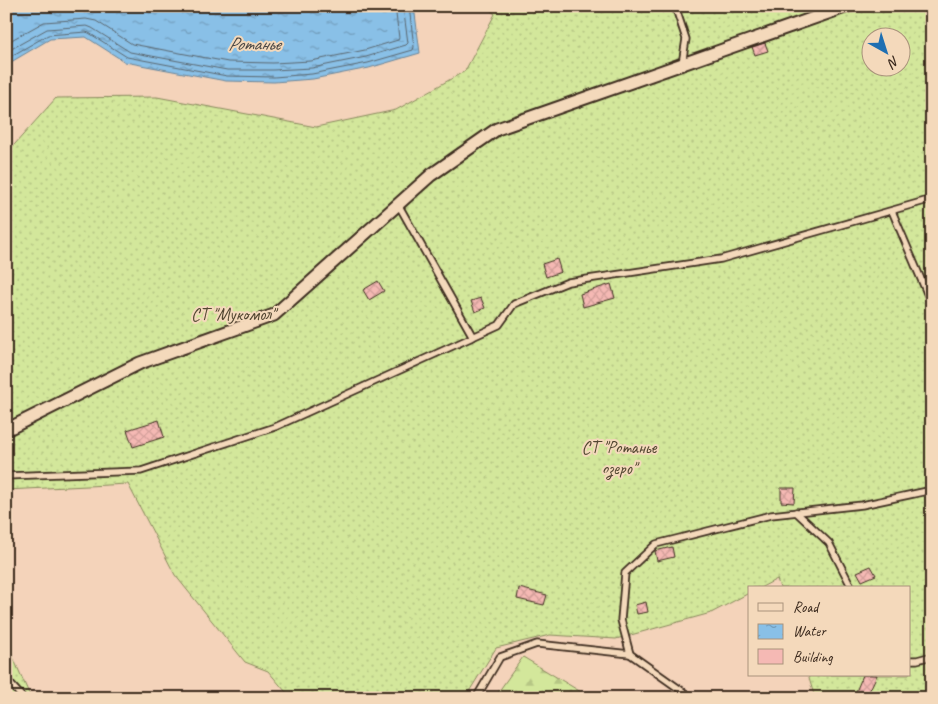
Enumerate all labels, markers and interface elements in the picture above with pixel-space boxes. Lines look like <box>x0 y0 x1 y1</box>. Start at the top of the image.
north arrow <box>860 28 910 78</box>
water label: Ротанье <box>228 32 283 56</box>
text: N <box>883 52 903 73</box>
park label: СТ "Мукомол" <box>191 303 279 325</box>
park label: СТ "Ротанье озеро" <box>582 436 658 480</box>
legend <box>748 586 910 676</box>
text: Road <box>793 598 820 617</box>
text: Water <box>793 622 827 641</box>
text: Building <box>793 648 833 667</box>

